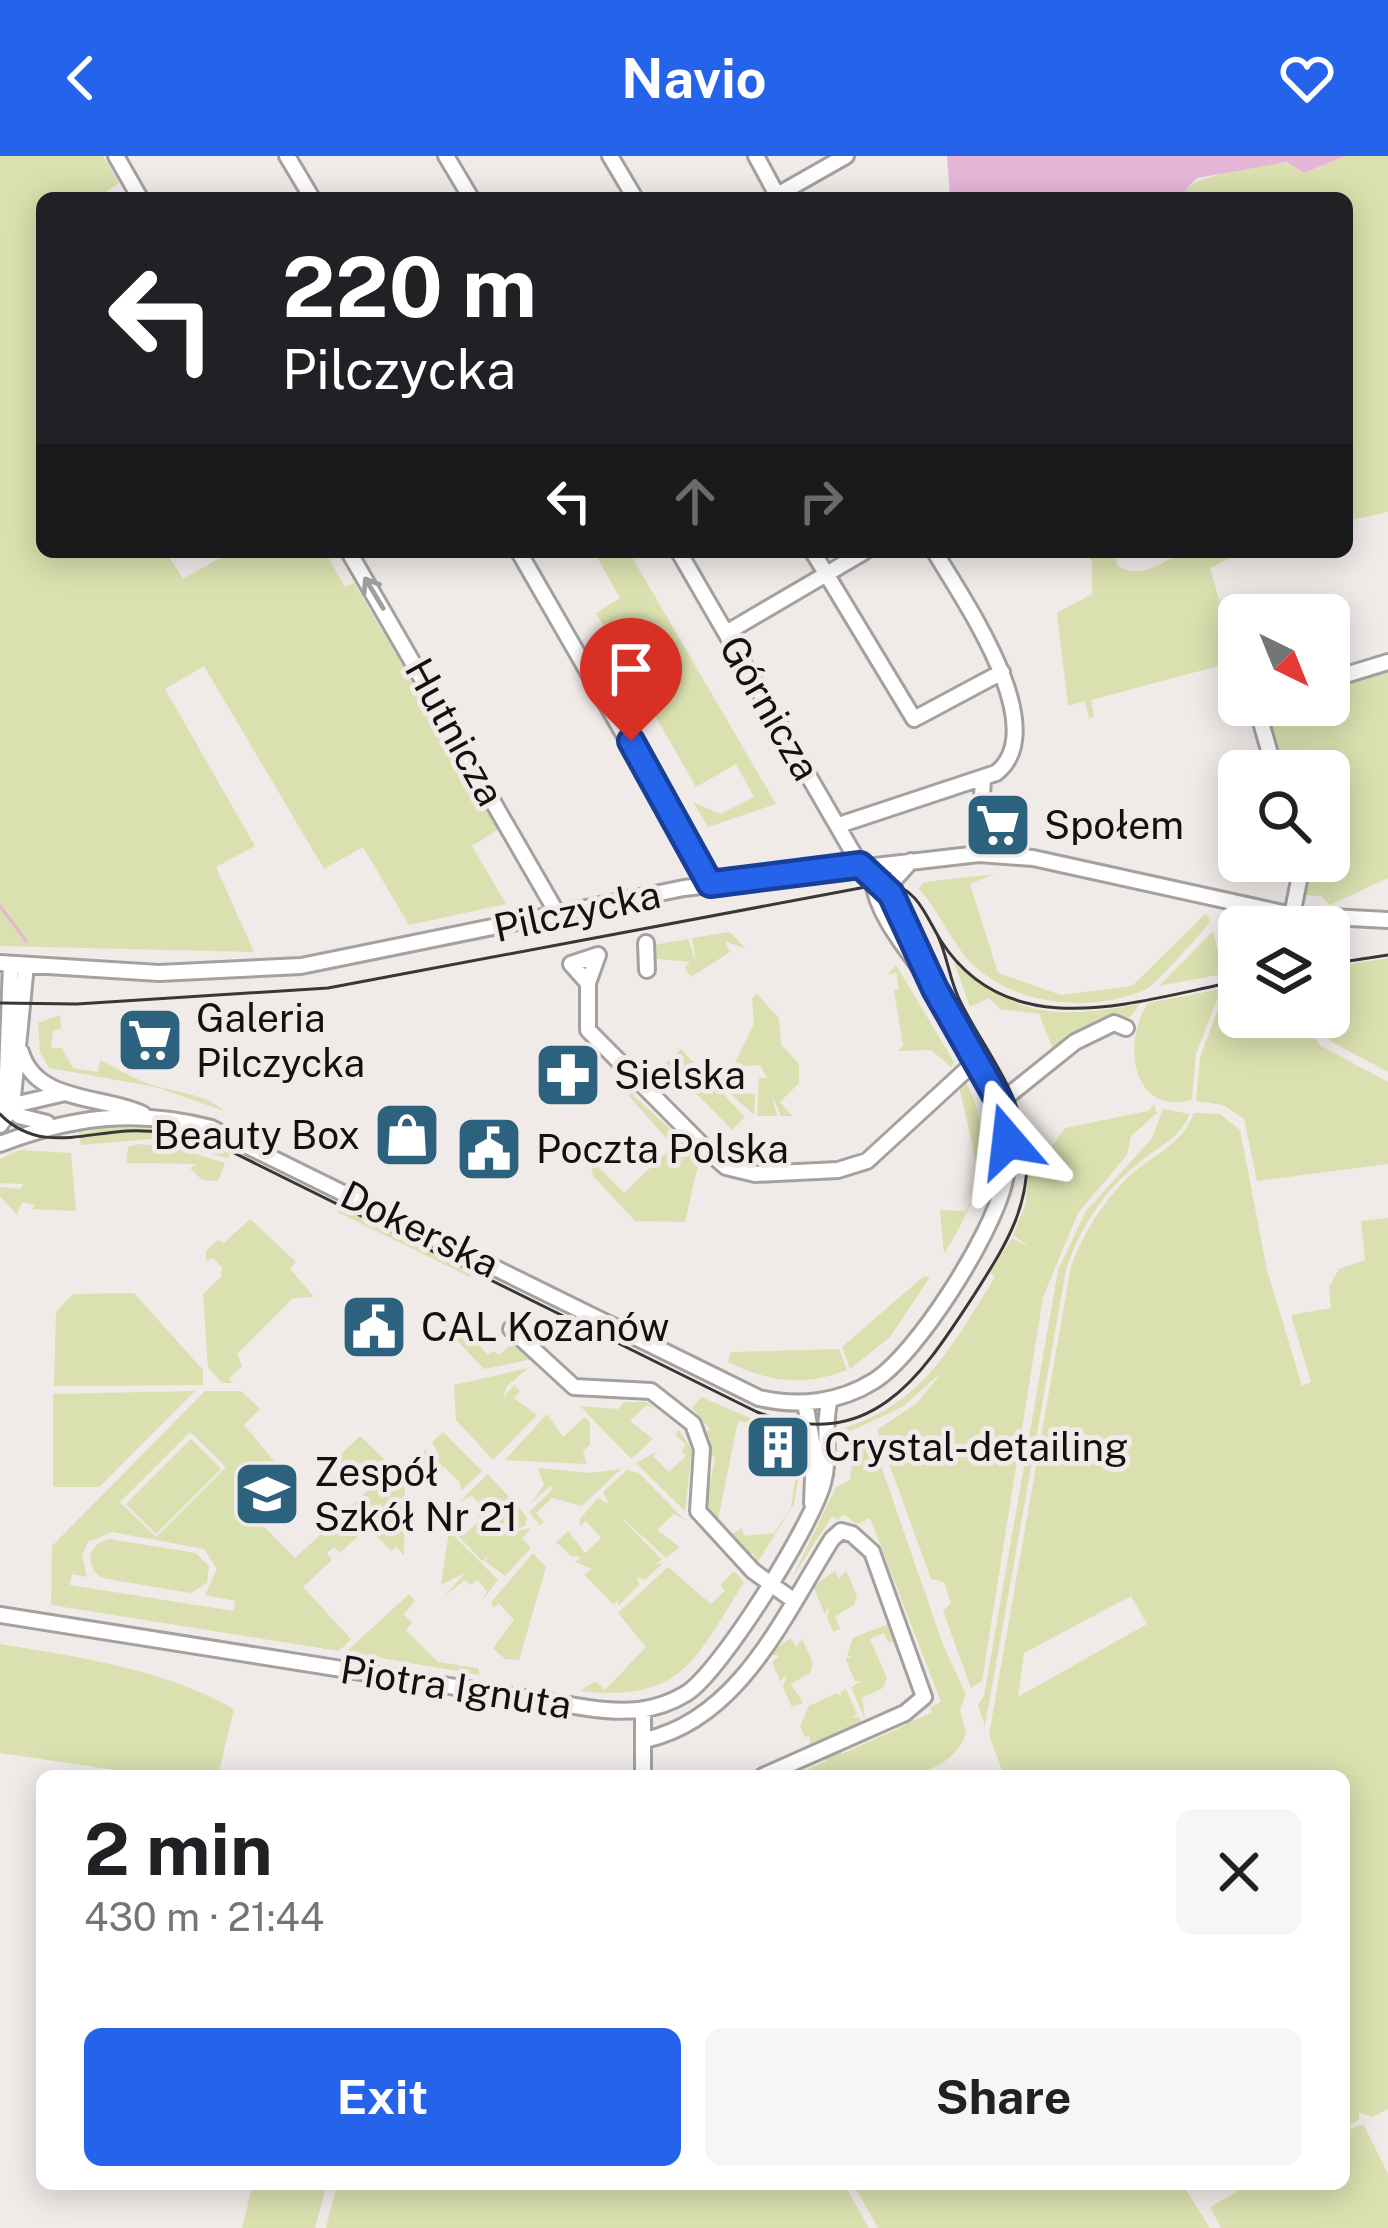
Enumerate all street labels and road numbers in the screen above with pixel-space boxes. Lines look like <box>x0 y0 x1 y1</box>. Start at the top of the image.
street label: Górnicza <box>710 628 830 788</box>
street label: Hutnicza <box>396 650 514 814</box>
street label: Pilczycka <box>490 871 664 951</box>
street label: Dokerska <box>334 1171 506 1287</box>
street label: Piotra Ignuta <box>337 1646 575 1728</box>

